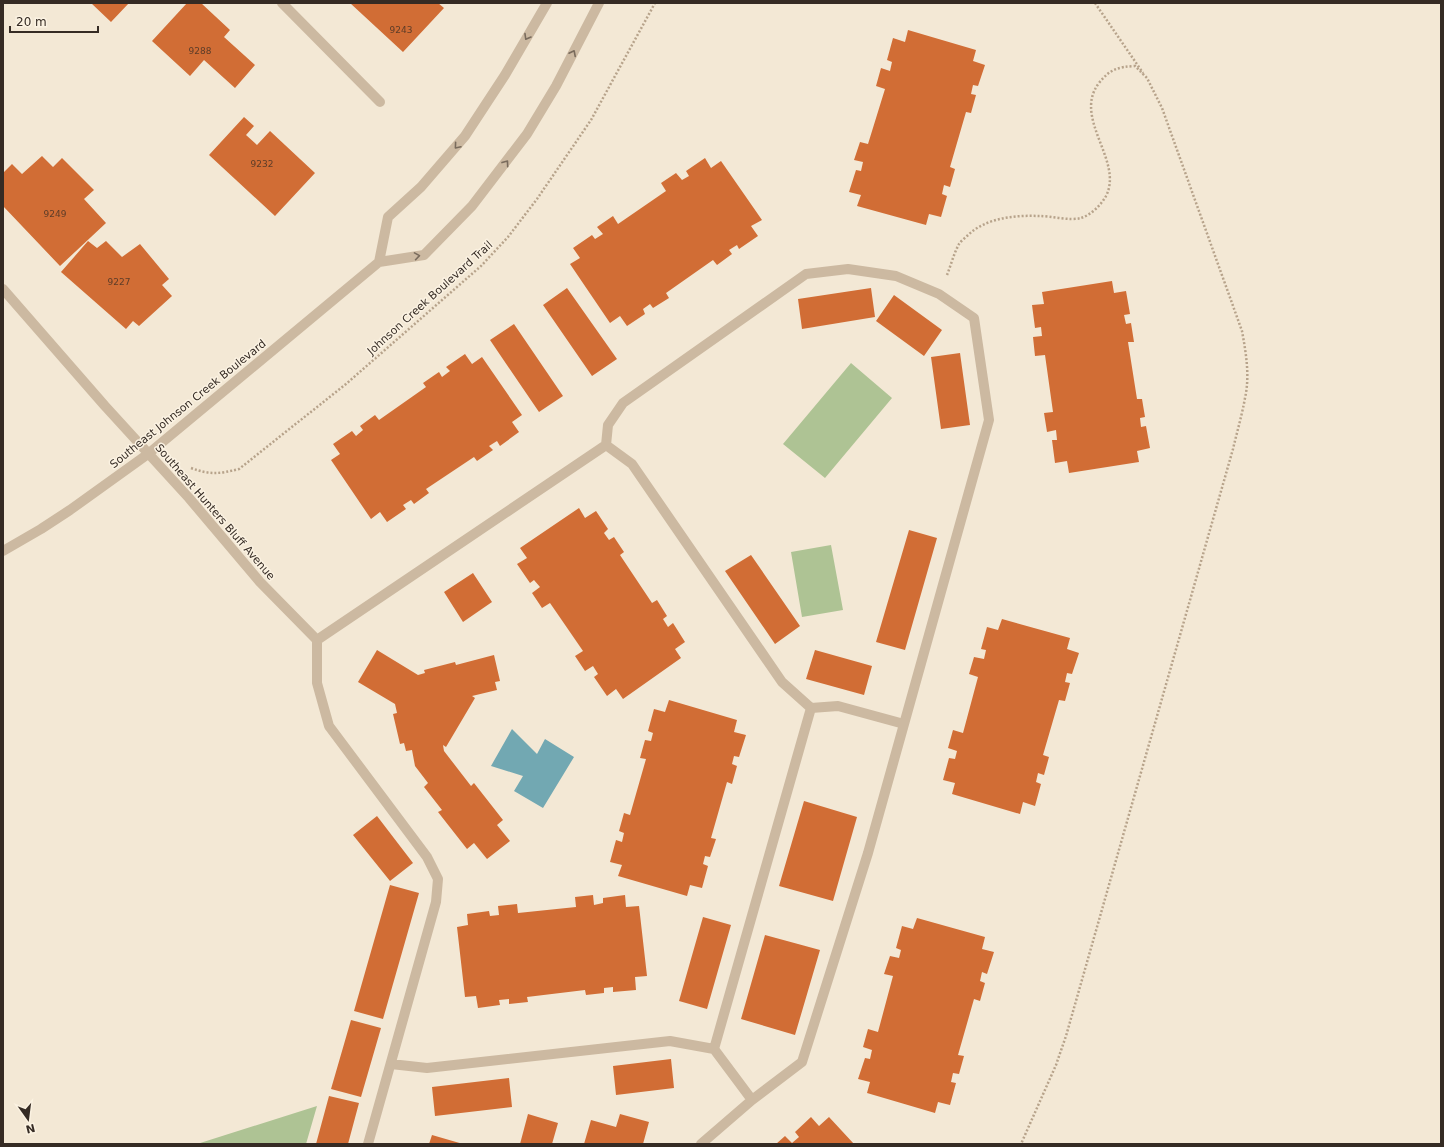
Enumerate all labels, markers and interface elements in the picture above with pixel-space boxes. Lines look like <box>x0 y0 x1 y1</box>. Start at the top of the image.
scale bar <box>10 8 98 34</box>
text: 20 m <box>16 15 47 29</box>
house number: 9243 <box>390 25 412 35</box>
one-way arrow <box>525 33 532 40</box>
house number: 9288 <box>189 46 212 56</box>
one-way arrow <box>568 50 576 57</box>
one-way arrow <box>454 141 461 148</box>
house number: 9232 <box>251 159 273 169</box>
one-way arrow <box>501 161 508 168</box>
house number: 9249 <box>44 209 67 219</box>
street label: Johnson Creek Boulevard Trail <box>364 238 495 358</box>
one-way arrow <box>414 252 420 261</box>
house number: 9227 <box>108 277 130 287</box>
street label: Southeast Johnson Creek Boulevard <box>107 337 269 471</box>
street label: Southeast Hunters Bluff Avenue <box>152 441 278 583</box>
north arrow <box>8 1099 48 1139</box>
text: N <box>24 1121 36 1136</box>

